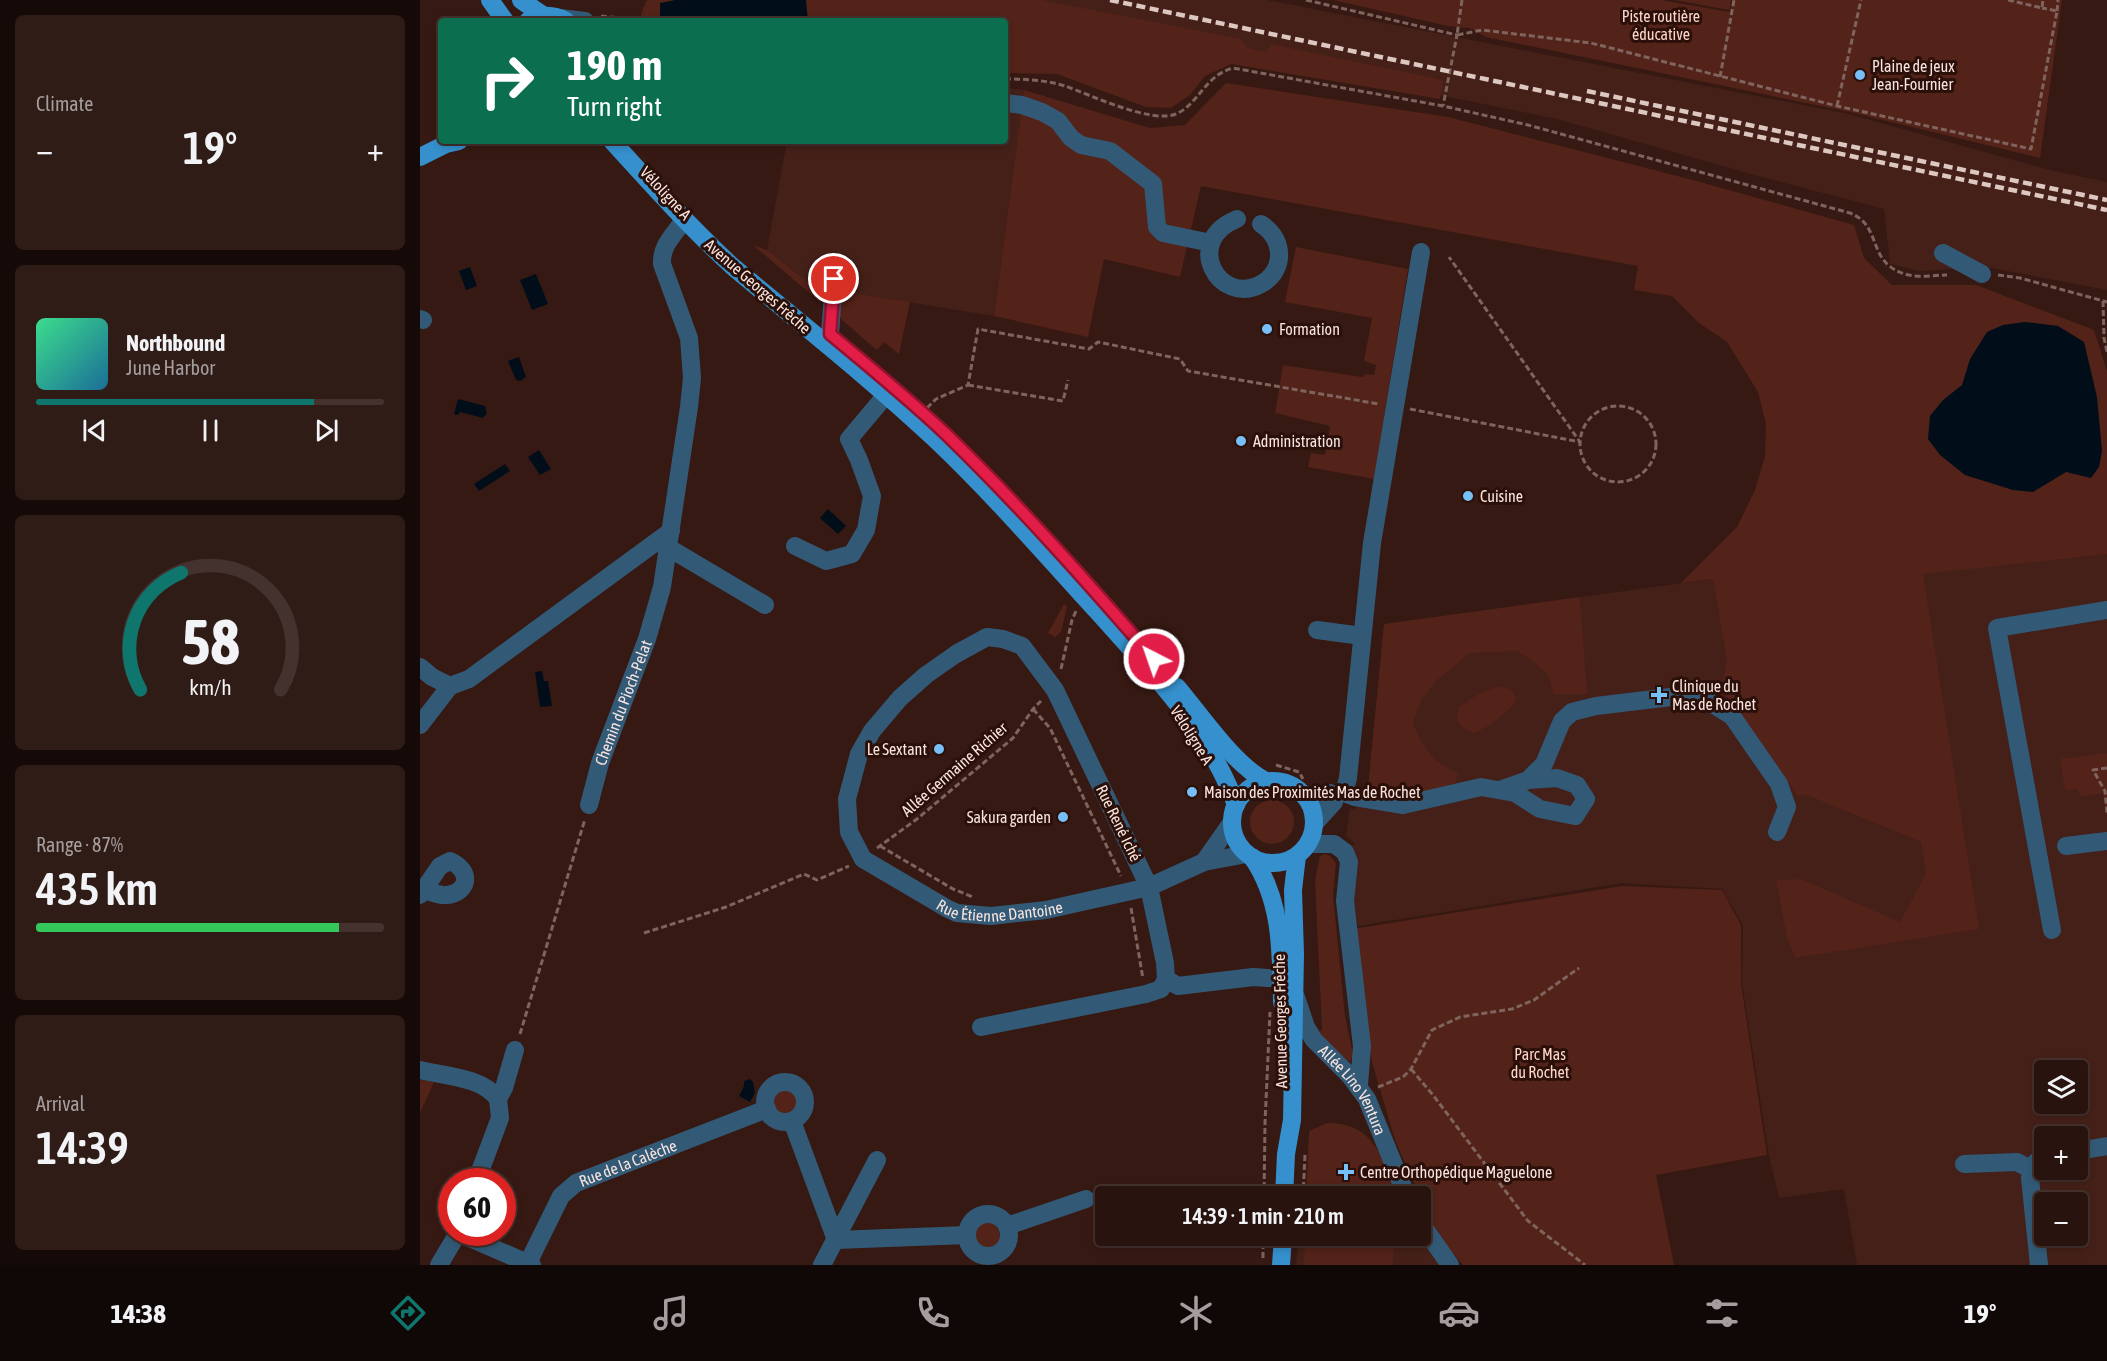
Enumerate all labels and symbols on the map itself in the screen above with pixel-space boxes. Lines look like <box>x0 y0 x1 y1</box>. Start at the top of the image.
park label: Piste routière éducative <box>1622 7 1700 43</box>
place label: Plaine de jeux Jean-Fournier <box>1872 57 1955 93</box>
marker: Plaine de jeux Jean-Fournier <box>1853 68 1867 82</box>
street label: Véloligne A <box>636 163 695 224</box>
street label: Avenue Georges Frêche <box>701 235 815 338</box>
pin <box>808 253 859 304</box>
place label: Formation <box>1279 320 1340 338</box>
marker: Formation <box>1260 322 1274 336</box>
place label: Administration <box>1253 432 1341 450</box>
marker: Administration <box>1234 434 1248 448</box>
place label: Cuisine <box>1480 487 1523 505</box>
marker: Cuisine <box>1461 489 1475 503</box>
position arrow <box>1122 627 1186 691</box>
street label: Chemin du Pioch-Pelat <box>591 637 655 768</box>
place label: Clinique du Mas de Rochet <box>1672 677 1757 713</box>
marker: Clinique du Mas de Rochet <box>1650 686 1668 704</box>
street label: Véloligne A <box>1166 702 1217 768</box>
street label: Allée Germaine Richier <box>897 718 1011 820</box>
place label: Le Sextant <box>867 740 927 758</box>
marker: Le Sextant <box>932 742 946 756</box>
street label: Rue René Iché <box>1093 782 1145 864</box>
place label: Maison des Proximités Mas de Rochet <box>1204 783 1421 801</box>
marker: Maison des Proximités Mas de Rochet <box>1185 785 1199 799</box>
place label: Sakura garden <box>967 808 1051 827</box>
marker: Sakura garden <box>1056 810 1070 824</box>
street label: Rue Étienne Dantoine <box>934 895 1064 925</box>
street label: Avenue Georges Frêche <box>1270 954 1291 1088</box>
street label: Allée Lino Ventura <box>1315 1041 1390 1138</box>
park label: Parc Mas du Rochet <box>1511 1045 1570 1081</box>
street label: Rue de la Calèche <box>576 1136 679 1190</box>
marker: Centre Orthopédique Maguelone <box>1337 1163 1355 1181</box>
place label: Centre Orthopédique Maguelone <box>1360 1163 1552 1182</box>
speed limit sign: 60 <box>438 1168 516 1246</box>

